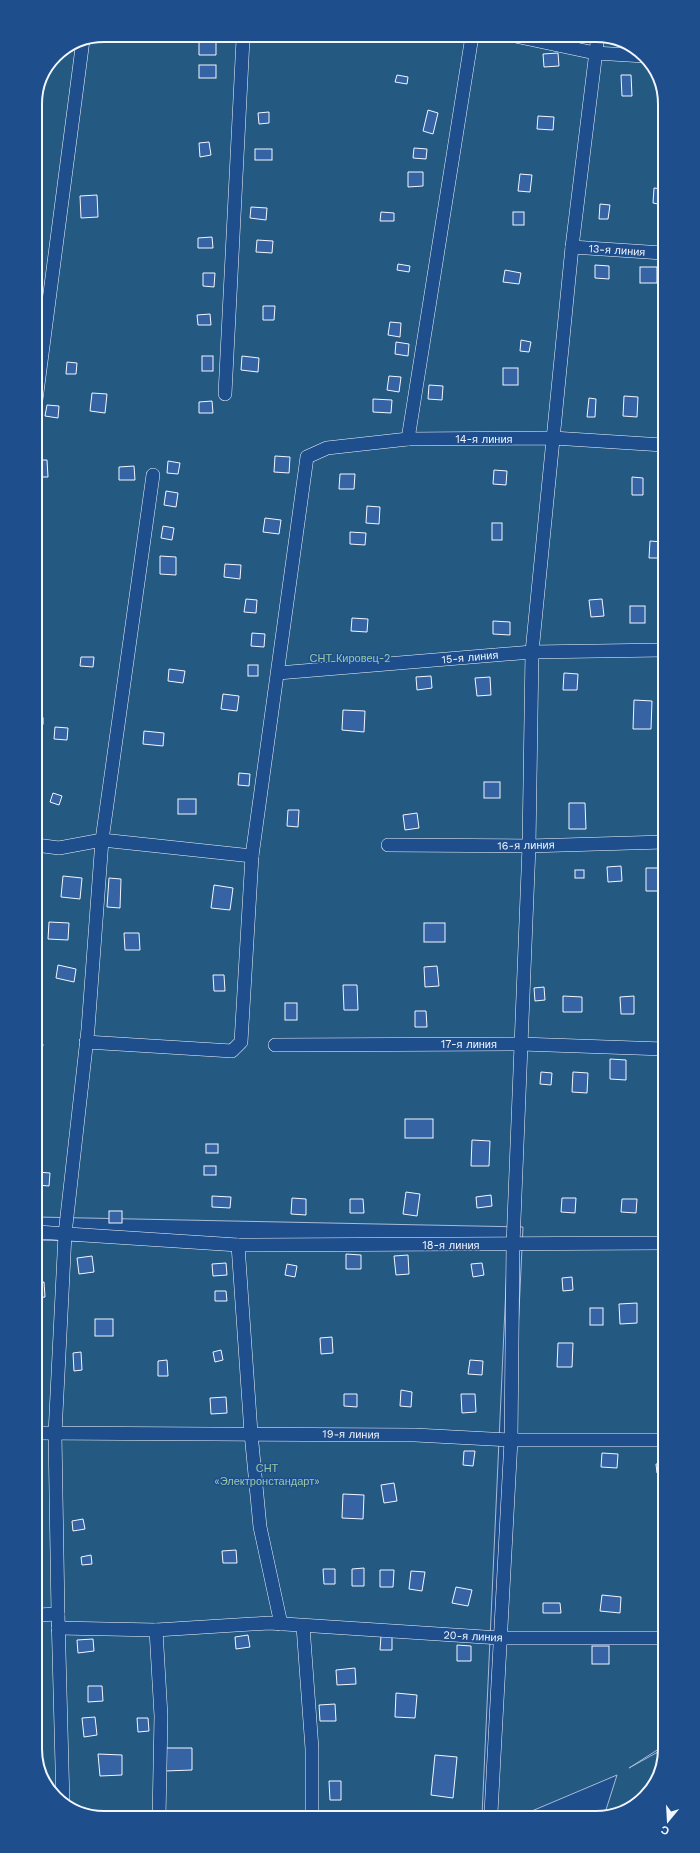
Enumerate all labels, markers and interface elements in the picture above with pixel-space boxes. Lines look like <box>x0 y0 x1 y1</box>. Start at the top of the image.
street label: 13-я линия <box>588 242 646 259</box>
street label: 14-я линия <box>455 433 513 446</box>
street label: 15-я линия <box>441 649 499 666</box>
park label: СНТ Кировец-2 <box>310 652 390 665</box>
street label: 16-я линия <box>497 839 555 852</box>
street label: 17-я линия <box>441 1038 497 1051</box>
street label: 18-я линия <box>422 1239 480 1252</box>
street label: 19-я линия <box>322 1428 380 1441</box>
park label: СНТ «Электронстандарт» <box>214 1462 320 1488</box>
street label: 20-я линия <box>443 1628 503 1645</box>
north arrow <box>648 1801 688 1841</box>
text: С <box>659 1823 671 1837</box>

